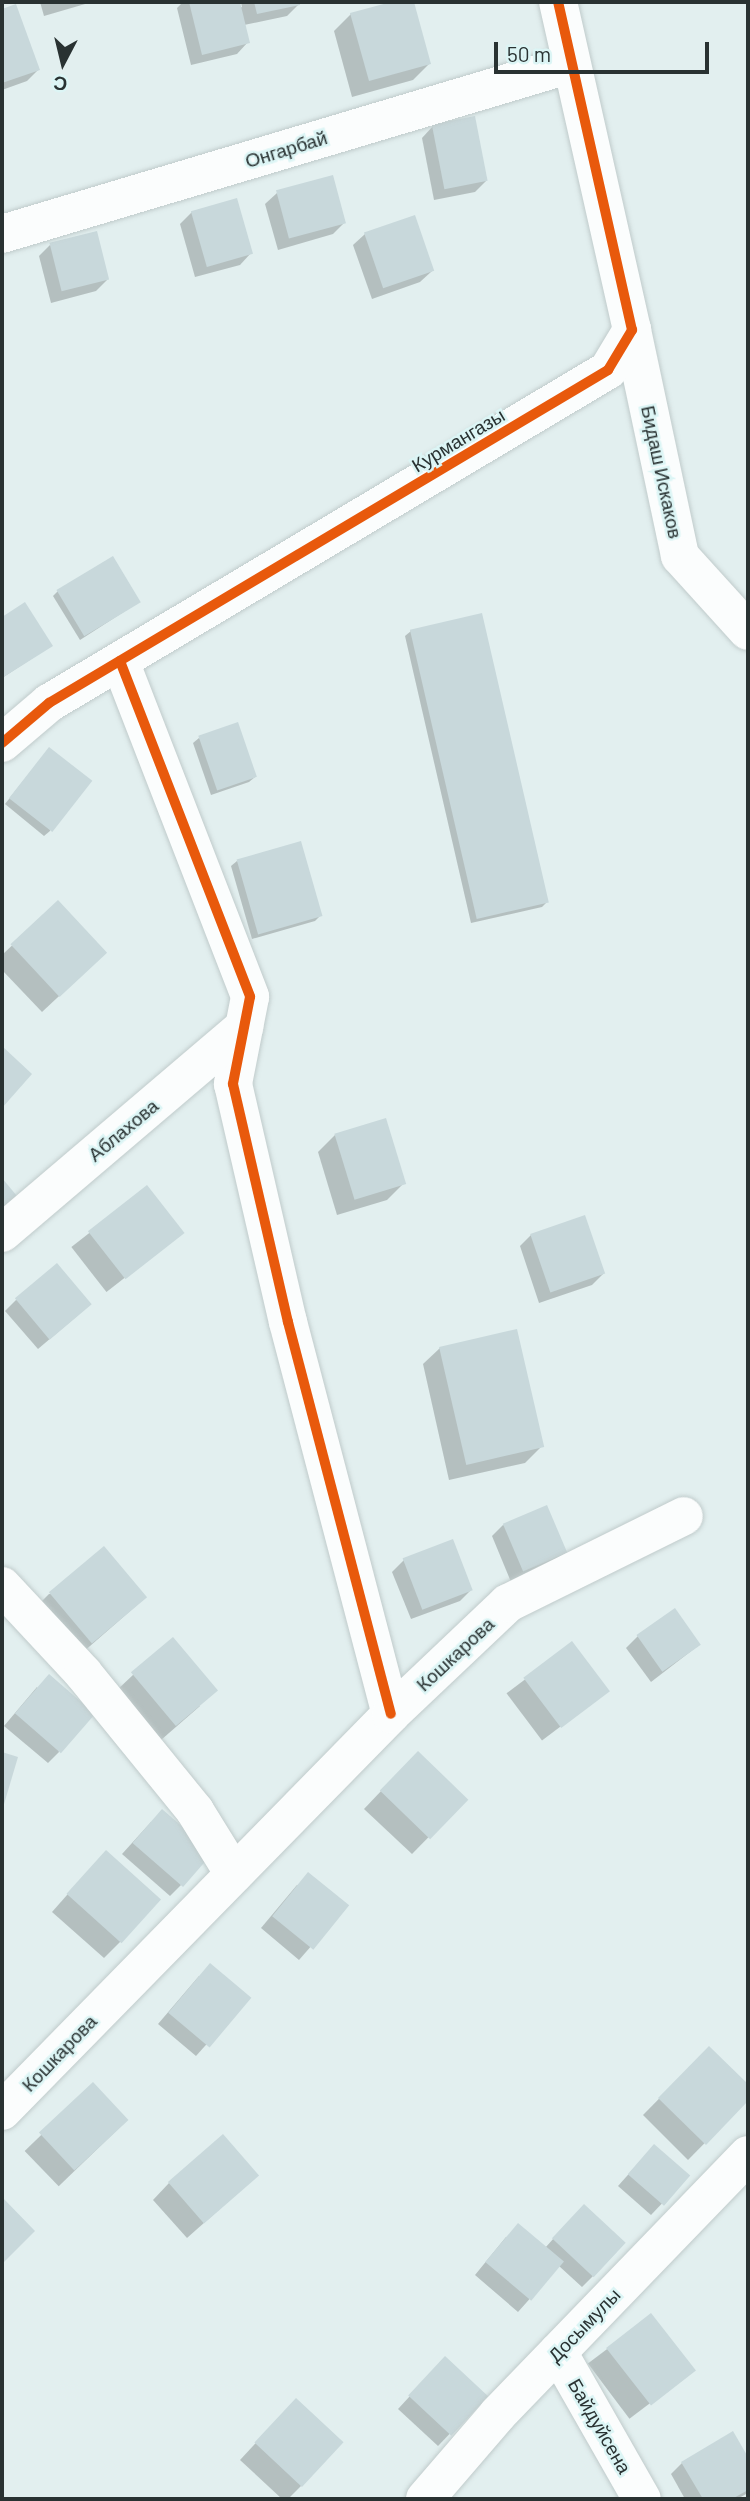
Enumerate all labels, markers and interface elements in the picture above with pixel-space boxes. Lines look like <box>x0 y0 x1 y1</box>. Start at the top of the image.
north arrow <box>28 28 98 98</box>
scale bar <box>498 28 713 72</box>
text: 50 m <box>507 41 551 66</box>
text: С <box>52 72 69 97</box>
street label: Онгарбай <box>242 126 330 172</box>
street label: Курмангазы <box>407 403 509 477</box>
street label: Бидаш Искаков <box>637 403 687 541</box>
street label: Аблахова <box>83 1094 163 1166</box>
street label: Кошкарова <box>411 1612 499 1696</box>
street label: Кошкарова <box>17 2010 101 2096</box>
street label: Досымулы <box>543 2283 625 2367</box>
street label: Байдуйсена <box>564 2374 636 2478</box>

